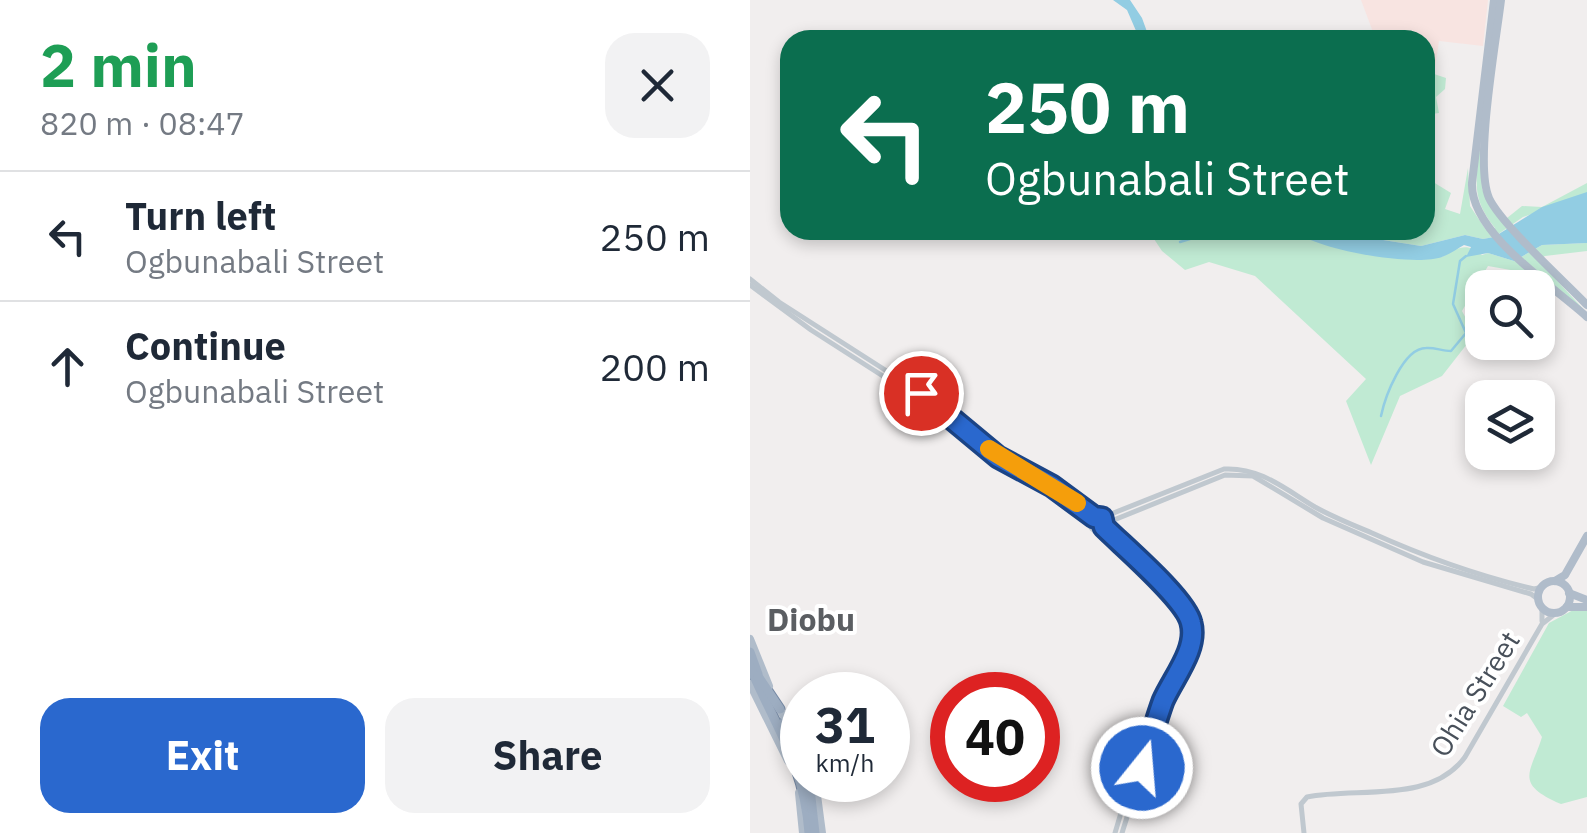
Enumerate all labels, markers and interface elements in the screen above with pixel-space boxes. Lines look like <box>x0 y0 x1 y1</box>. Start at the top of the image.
text: 2 min <box>40 25 197 104</box>
button: close <box>605 33 710 138</box>
text: 250 m <box>985 61 1190 152</box>
icon: left <box>820 70 950 200</box>
text: 820 m · 08:47 <box>40 102 245 144</box>
text: Ogbunabali Street <box>985 149 1350 207</box>
text: Turn left <box>125 191 276 240</box>
icon: left <box>40 209 95 264</box>
text: 250 m <box>599 212 710 261</box>
text: Ogbunabali Street <box>125 240 384 282</box>
map controls <box>1465 270 1555 470</box>
button: search <box>1465 270 1555 360</box>
text: Continue <box>125 321 286 370</box>
icon: ahead <box>40 339 95 394</box>
text: 200 m <box>599 342 710 391</box>
pin <box>879 351 964 436</box>
icon: arrive <box>894 366 949 421</box>
text: Ogbunabali Street <box>125 370 384 412</box>
button: layers <box>1465 380 1555 470</box>
district label: Diobu <box>767 598 855 640</box>
street label: Ohia Street <box>1422 624 1528 763</box>
speed limit sign: 40 <box>930 672 1060 802</box>
text: 31 <box>815 692 875 757</box>
button: Exit <box>40 698 365 813</box>
button: Share <box>385 698 710 813</box>
position arrow <box>1090 716 1194 820</box>
text: km/h <box>816 746 874 779</box>

